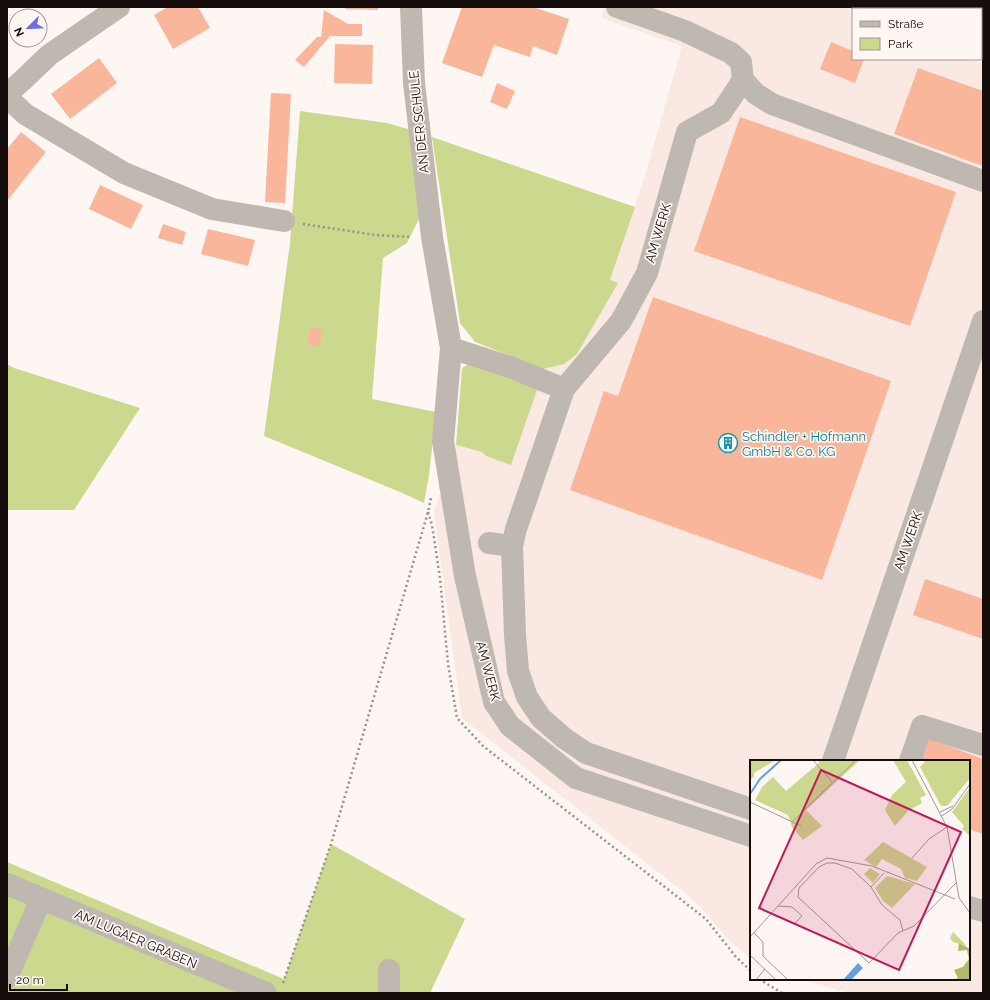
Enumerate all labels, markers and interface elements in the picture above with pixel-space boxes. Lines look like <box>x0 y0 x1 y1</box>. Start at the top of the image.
north arrow <box>8 8 48 48</box>
legend <box>852 8 982 60</box>
text: Straße <box>888 17 924 31</box>
text: N <box>12 25 27 38</box>
text: Park <box>888 37 913 51</box>
street label: AN DER SCHULE <box>406 70 432 174</box>
street label: AM WERK <box>642 201 674 265</box>
place label: Schindler + Hofmann GmbH & Co. KG <box>742 429 866 459</box>
building icon: Schindler + Hofmann GmbH & Co. KG <box>717 432 739 454</box>
street label: AM WERK <box>891 509 925 572</box>
street label: AM WERK <box>473 639 503 703</box>
inset map <box>750 760 970 980</box>
street label: AM LUGAER GRABEN <box>73 906 199 972</box>
scale bar <box>10 966 67 992</box>
text: 20 m <box>16 973 44 987</box>

